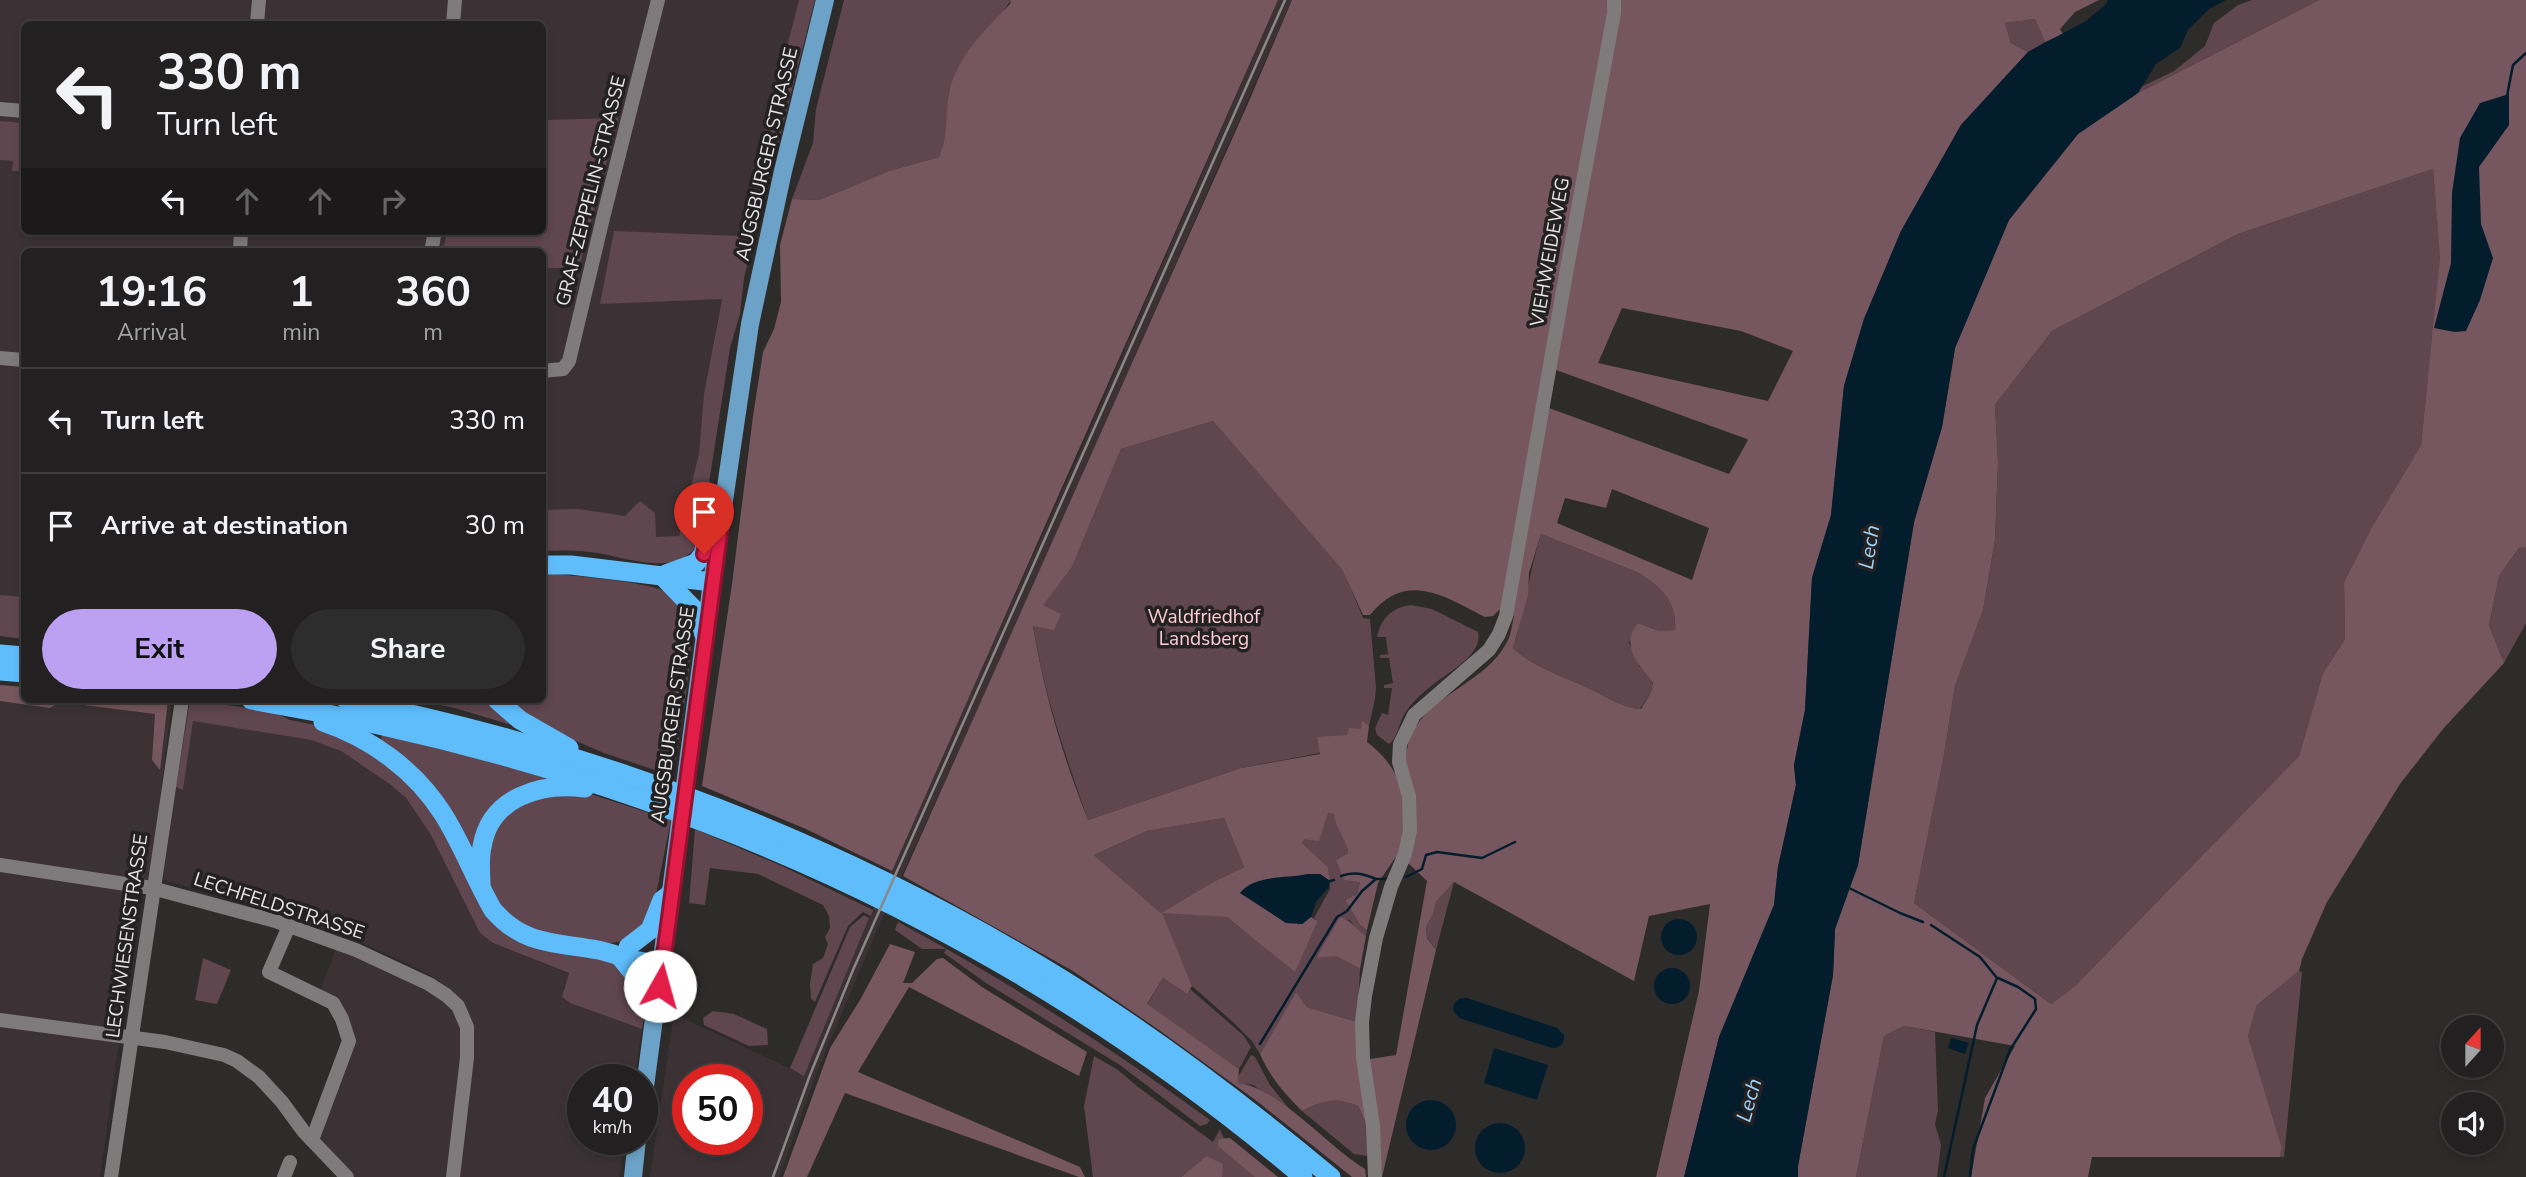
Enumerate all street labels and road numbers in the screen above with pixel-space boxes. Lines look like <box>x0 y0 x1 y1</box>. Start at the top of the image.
street label: AUGSBURGER STRASSE <box>730 45 804 263</box>
street label: GRAF-ZEPPELIN-STRASSE <box>550 73 632 309</box>
street label: VIEHWEIDEWEG <box>1524 175 1576 330</box>
street label: AUGSBURGER STRASSE <box>645 605 701 825</box>
street label: LECHWIESENSTRASSE <box>100 832 154 1040</box>
street label: LECHFELDSTRASSE <box>190 866 368 946</box>

